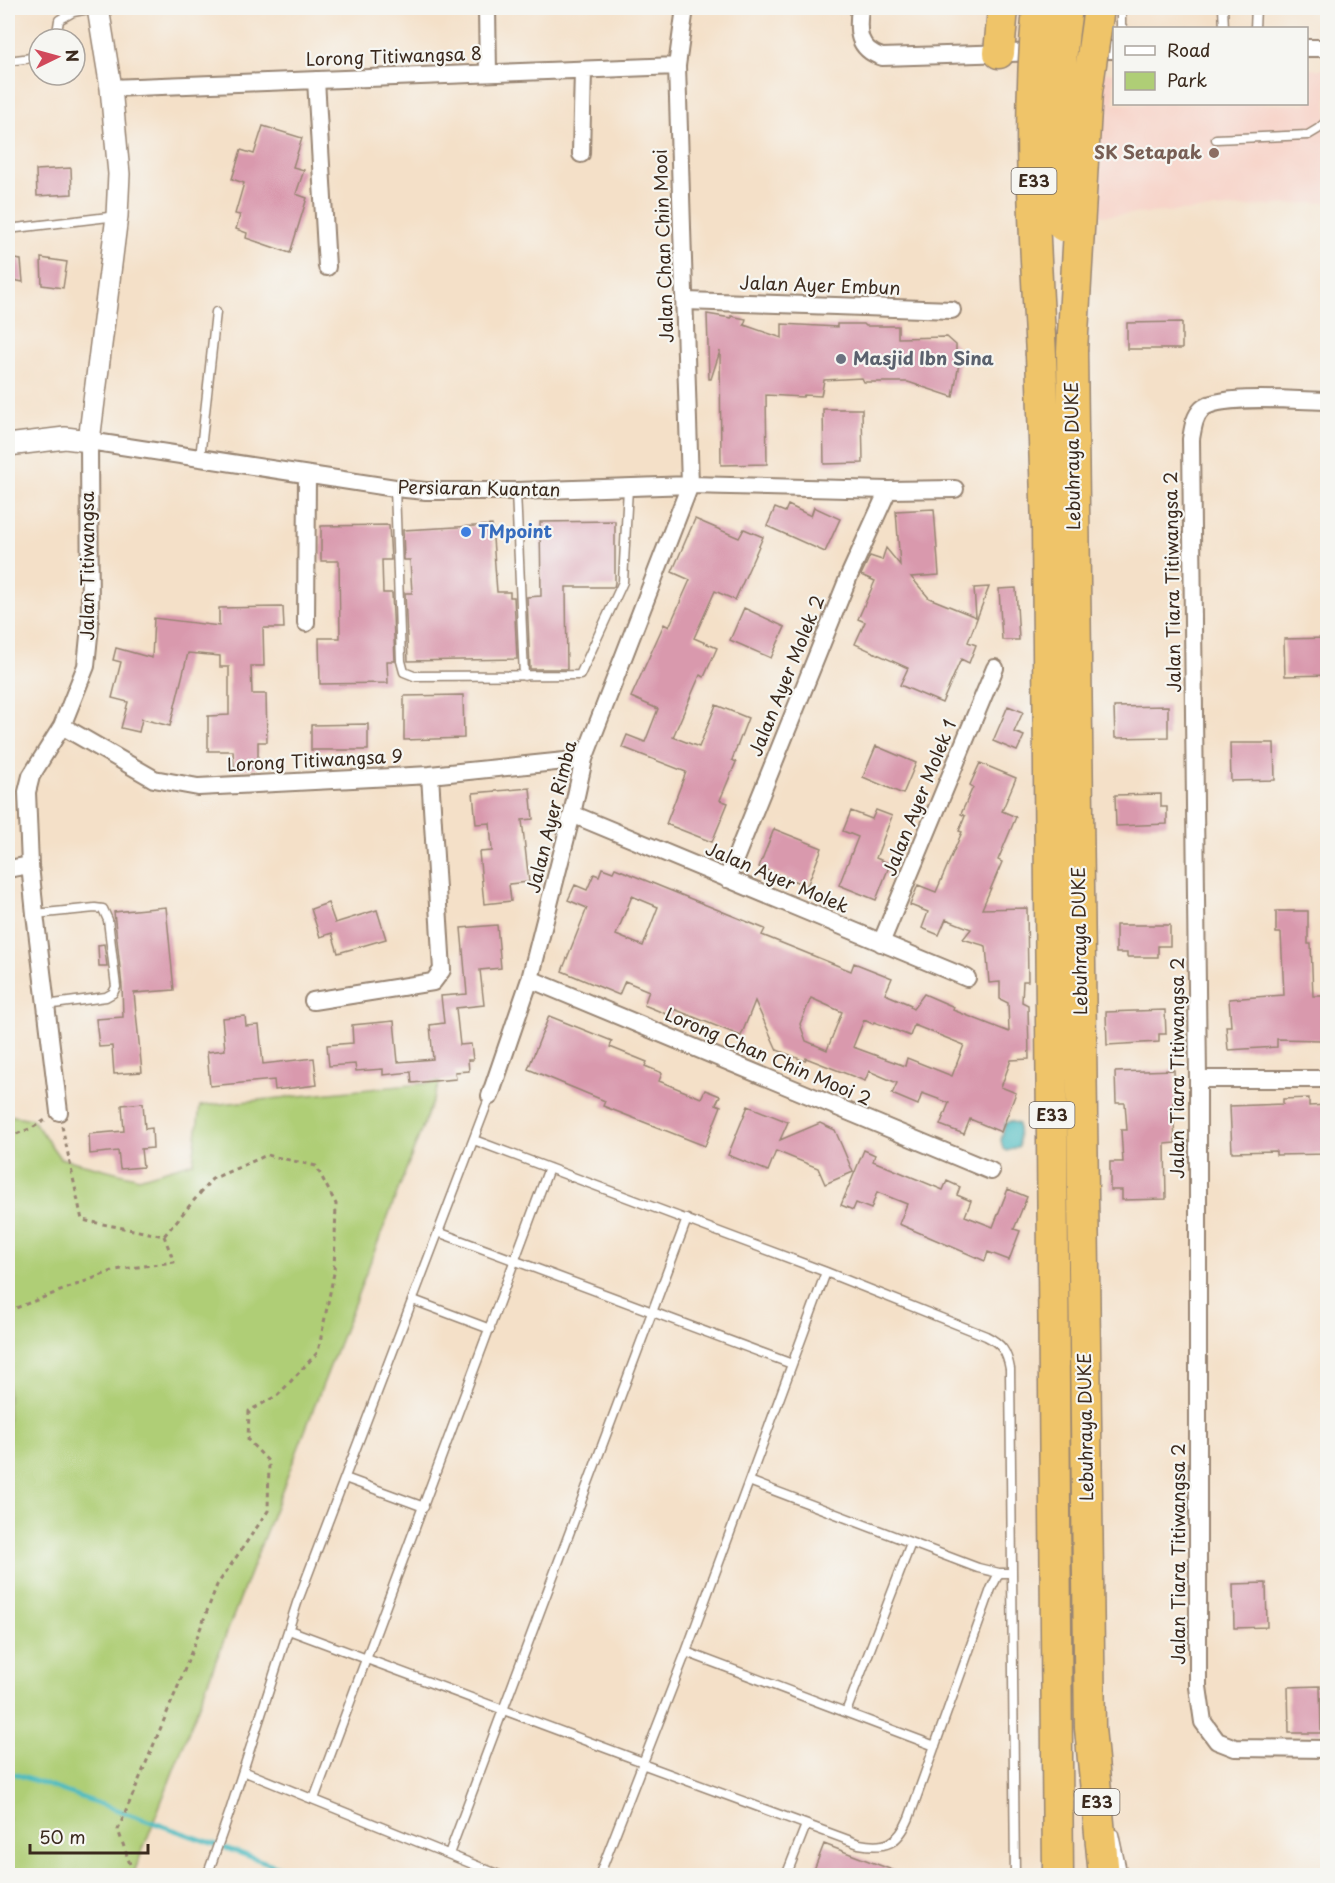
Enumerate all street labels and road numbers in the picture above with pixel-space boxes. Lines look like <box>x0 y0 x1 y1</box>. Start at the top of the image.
street label: Lorong Titiwangsa 8 <box>305 39 483 72</box>
street label: Jalan Chan Chin Mooi <box>646 149 679 343</box>
road number: E33 <box>1012 168 1056 194</box>
street label: Jalan Ayer Embun <box>739 268 901 301</box>
street label: Lebuhraya DUKE <box>1057 382 1086 530</box>
street label: Jalan Tiara Titiwangsa 2 <box>1156 471 1187 693</box>
street label: Persiaran Kuantan <box>397 473 561 502</box>
street label: Jalan Titiwangsa <box>73 491 100 641</box>
street label: Jalan Ayer Molek 2 <box>741 591 830 760</box>
street label: Jalan Ayer Molek 1 <box>875 715 962 880</box>
street label: Jalan Ayer Rimba <box>519 737 583 896</box>
street label: Lorong Titiwangsa 9 <box>226 741 404 778</box>
street label: Jalan Ayer Molek <box>702 834 854 919</box>
street label: Lebuhraya DUKE <box>1064 867 1093 1015</box>
street label: Jalan Tiara Titiwangsa 2 <box>1163 957 1190 1179</box>
street label: Lorong Chan Chin Mooi 2 <box>661 1000 876 1111</box>
road number: E33 <box>1030 1102 1074 1128</box>
street label: Lebuhraya DUKE <box>1070 1353 1099 1501</box>
street label: Jalan Tiara Titiwangsa 2 <box>1164 1443 1191 1665</box>
road number: E33 <box>1074 1789 1120 1815</box>

